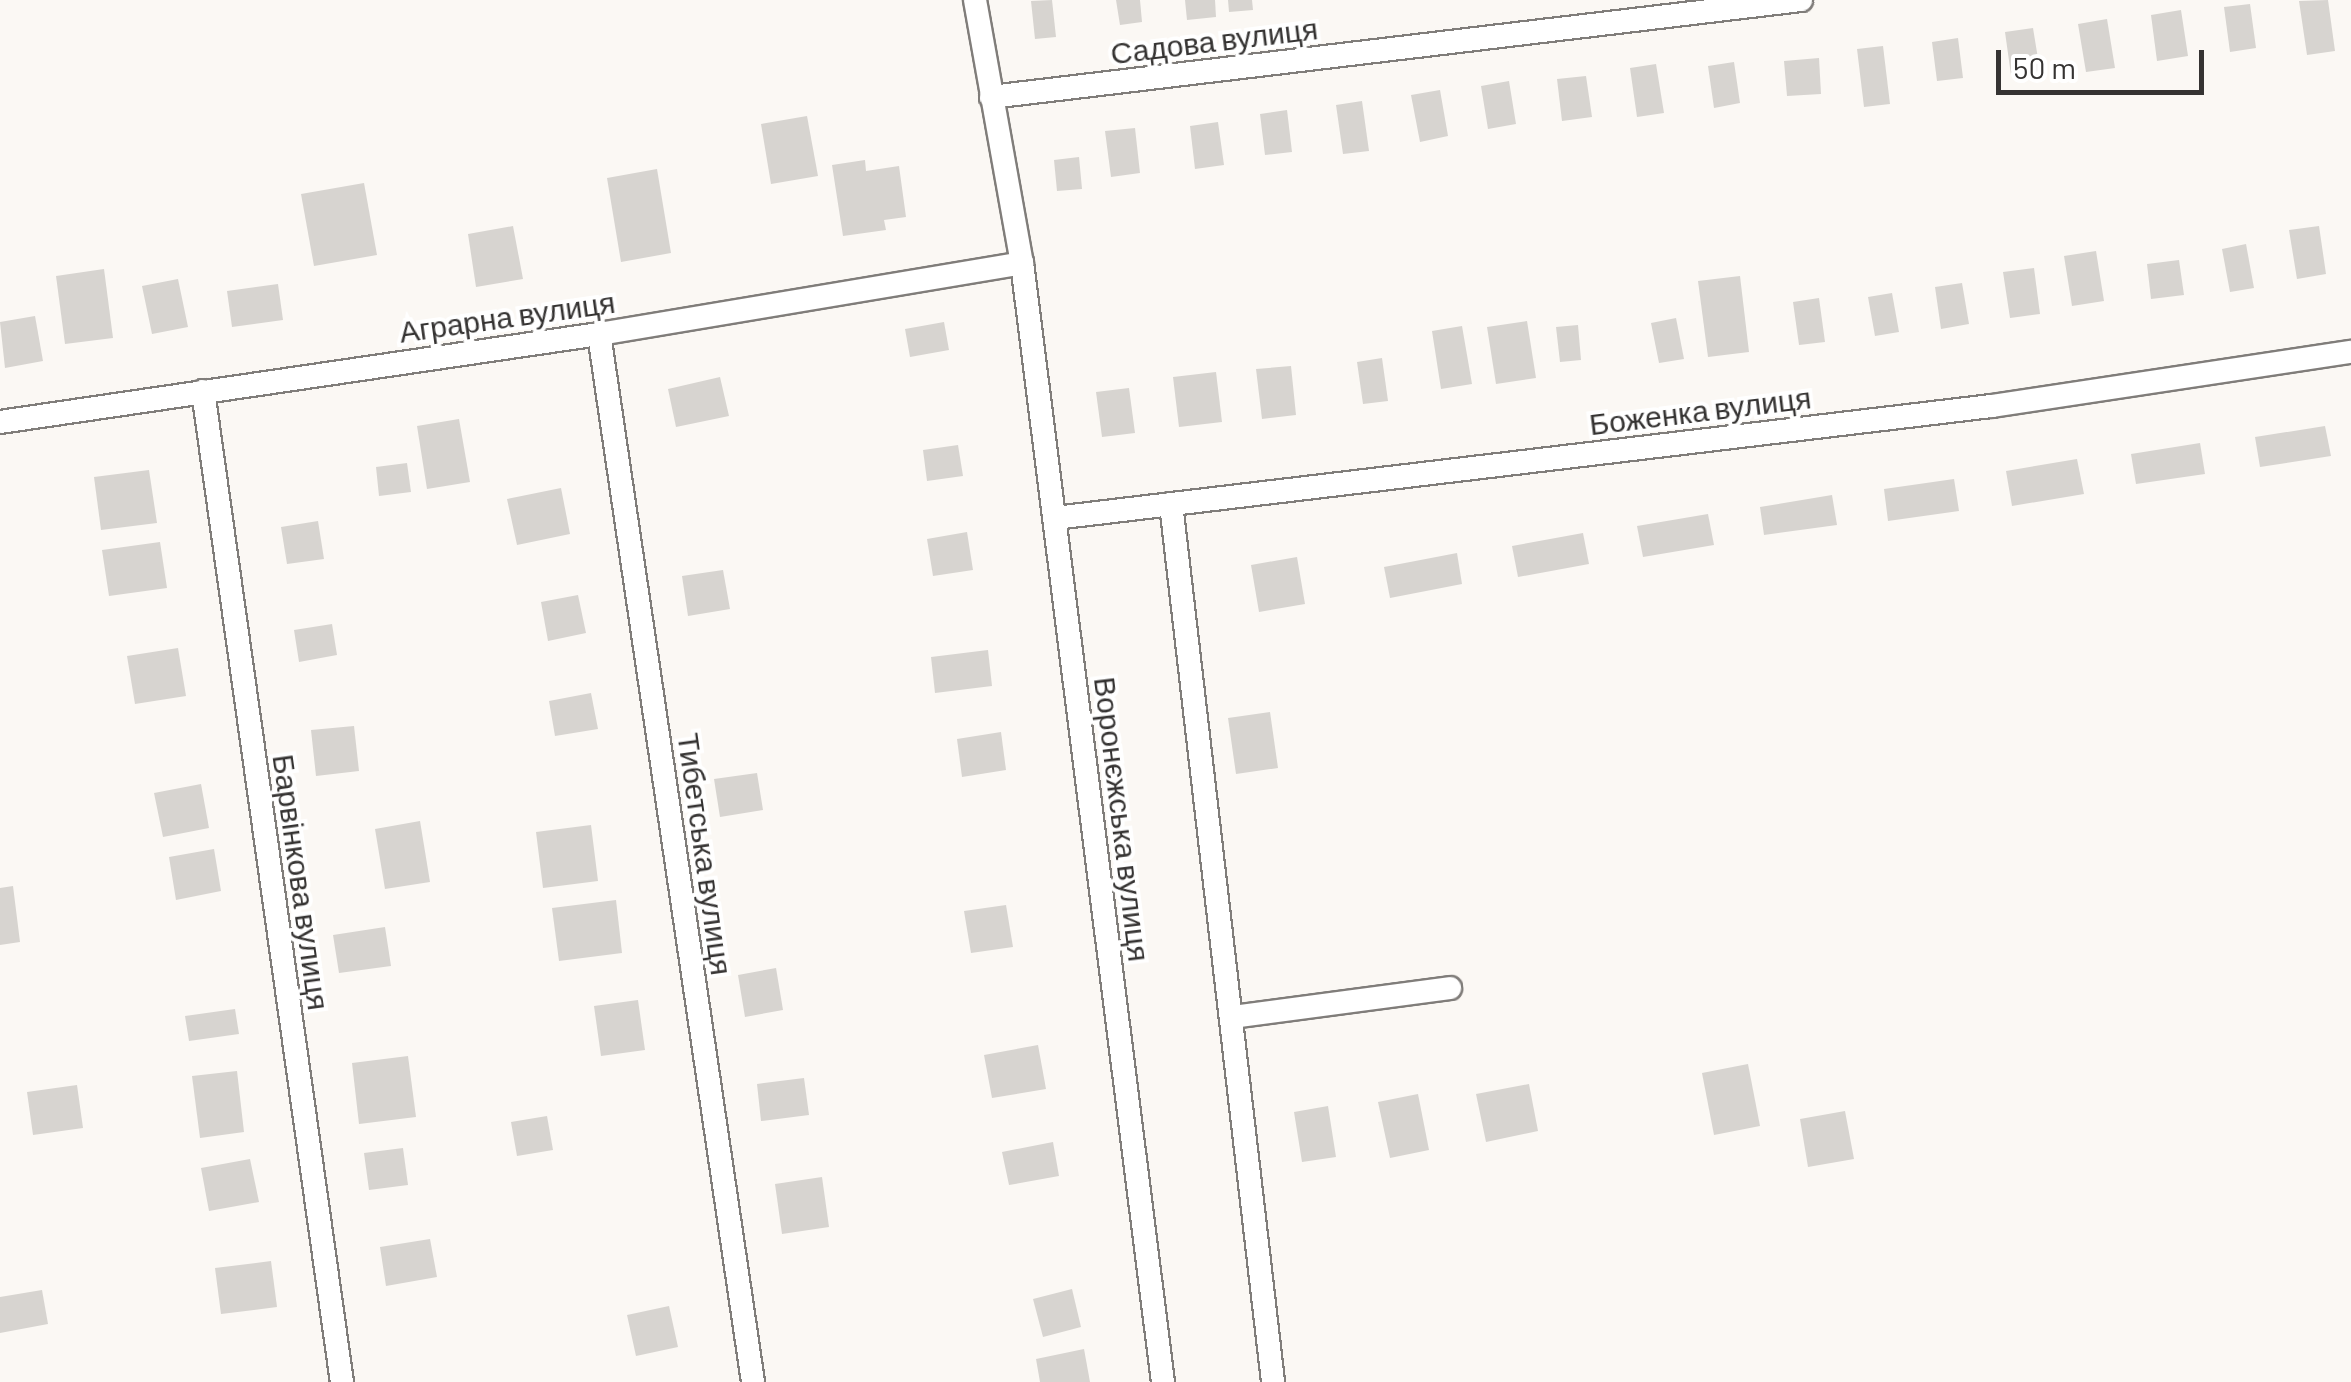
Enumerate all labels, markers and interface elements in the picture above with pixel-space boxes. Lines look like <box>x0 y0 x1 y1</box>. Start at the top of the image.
street label: Садова вулиця <box>1108 9 1320 71</box>
scale bar <box>2001 30 2208 92</box>
text: 50 m <box>2013 49 2076 85</box>
street label: Аграрна вулиця <box>397 283 617 349</box>
street label: Боженка вулиця <box>1587 379 1813 441</box>
street label: Воронєжська вулиця <box>1088 675 1158 963</box>
street label: Тибетська вулиця <box>671 731 741 977</box>
street label: Барвінкова вулиця <box>266 752 338 1012</box>

